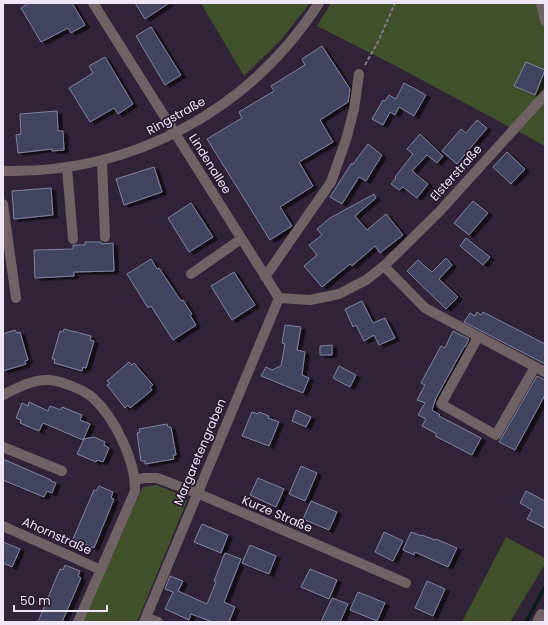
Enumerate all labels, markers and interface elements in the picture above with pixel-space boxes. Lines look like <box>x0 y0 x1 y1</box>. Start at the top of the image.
street label: Ringstraße <box>143 92 208 139</box>
street label: Lindenallee <box>185 130 236 197</box>
street label: Elsterstraße <box>426 141 486 205</box>
street label: Margaretengraben <box>169 396 230 508</box>
street label: Kurze Straße <box>239 491 315 536</box>
street label: Ahornstraße <box>20 513 95 558</box>
scale bar <box>14 587 107 613</box>
text: 50 m <box>20 592 51 609</box>

